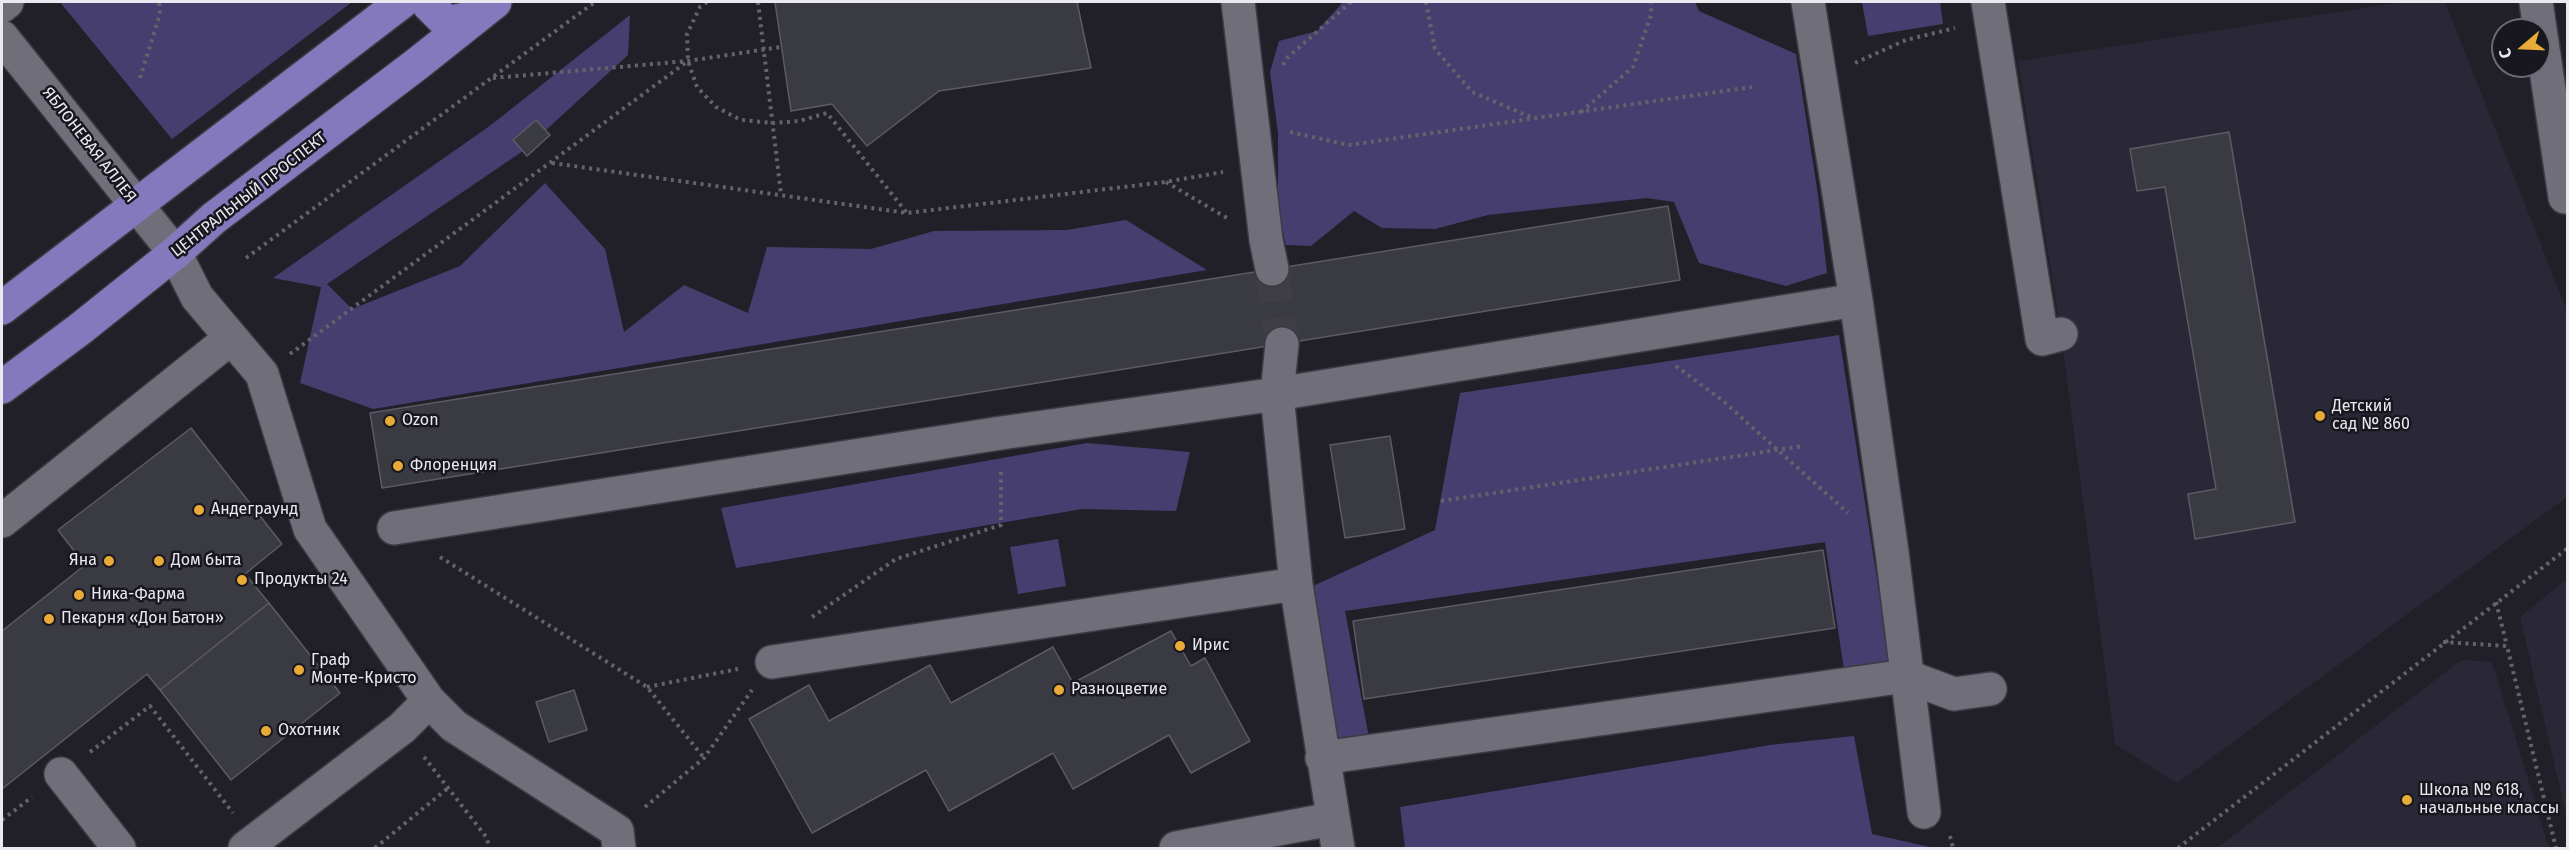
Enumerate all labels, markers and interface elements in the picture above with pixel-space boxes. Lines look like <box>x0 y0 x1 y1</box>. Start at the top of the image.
north arrow <box>2491 18 2551 78</box>
text: С <box>2495 46 2516 61</box>
street label: ЯБЛОНЕВАЯ АЛЛЕЯ <box>38 83 140 207</box>
street label: ЦЕНТРАЛЬНЫЙ ПРОСПЕКТ <box>167 128 331 262</box>
place label: Детский сад № 860 <box>2332 397 2410 435</box>
marker: Детский сад № 860 <box>2313 409 2327 423</box>
place label: Ozon <box>402 411 439 431</box>
marker: Ozon <box>383 414 397 428</box>
place label: Флоренция <box>410 456 497 476</box>
marker: Флоренция <box>391 459 405 473</box>
place label: Андеграунд <box>211 500 298 520</box>
marker: Андеграунд <box>192 503 206 517</box>
place label: Яна <box>69 551 97 571</box>
place label: Дом быта <box>171 551 241 571</box>
marker: Яна <box>102 554 116 568</box>
marker: Дом быта <box>152 554 166 568</box>
place label: Продукты 24 <box>254 570 348 590</box>
marker: Продукты 24 <box>235 573 249 587</box>
place label: Ника-Фарма <box>91 585 185 605</box>
marker: Ника-Фарма <box>72 588 86 602</box>
place label: Пекарня «Дон Батон» <box>61 609 224 629</box>
marker: Пекарня «Дон Батон» <box>42 612 56 626</box>
place label: Ирис <box>1192 636 1230 656</box>
marker: Ирис <box>1173 639 1187 653</box>
place label: Граф Монте-Кристо <box>311 651 417 689</box>
marker: Граф Монте-Кристо <box>292 663 306 677</box>
place label: Разноцветие <box>1071 680 1167 700</box>
marker: Разноцветие <box>1052 683 1066 697</box>
place label: Охотник <box>278 721 340 741</box>
marker: Охотник <box>259 724 273 738</box>
place label: Школа № 618, начальные классы <box>2419 781 2559 819</box>
marker: Школа № 618, начальные классы <box>2400 793 2414 807</box>

